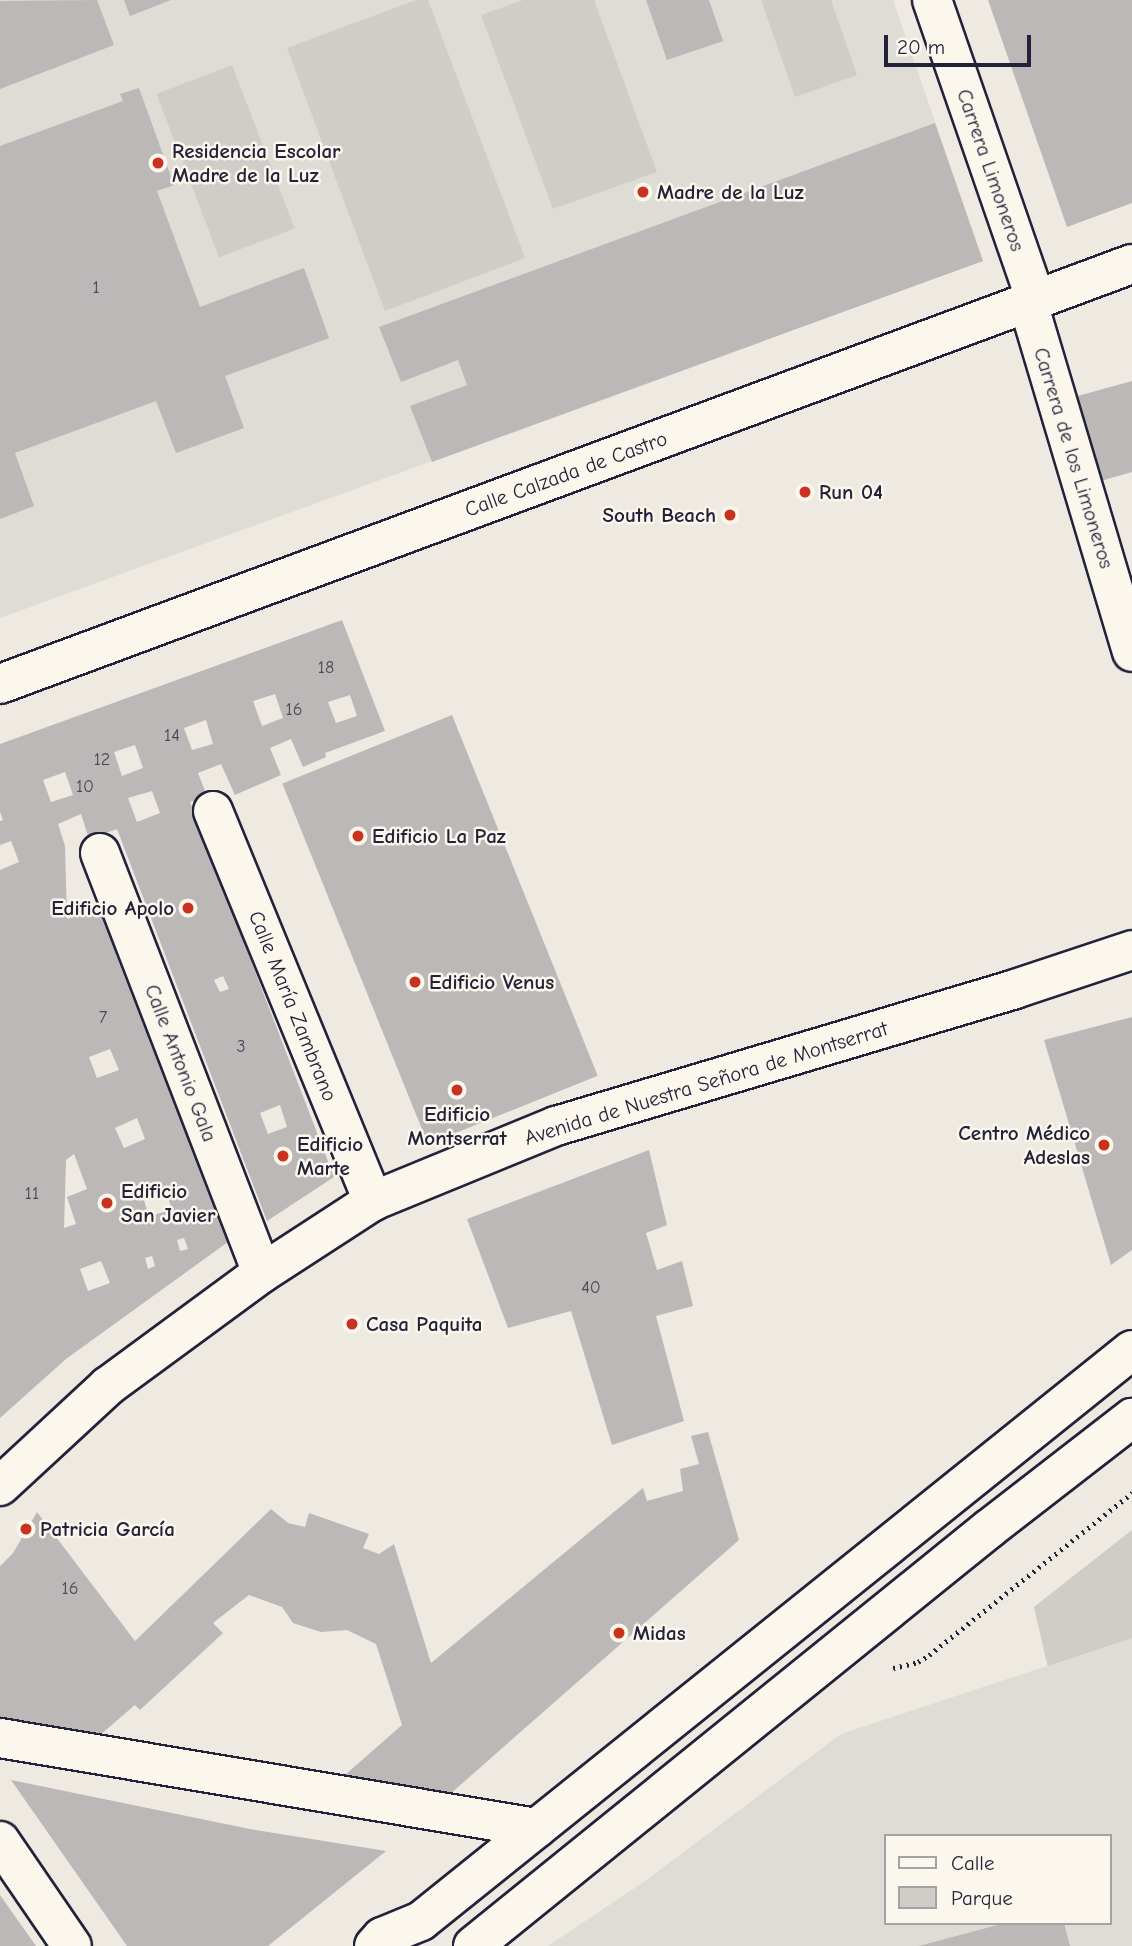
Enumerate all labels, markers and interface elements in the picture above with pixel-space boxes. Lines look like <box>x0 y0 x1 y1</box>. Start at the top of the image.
scale bar <box>887 21 1034 65</box>
text: 20 m <box>897 35 945 59</box>
street label: Carrera Limoneros <box>951 86 1031 254</box>
place label: Residencia Escolar Madre de la Luz <box>172 138 341 188</box>
marker: Residencia Escolar Madre de la Luz <box>150 155 166 171</box>
place label: Madre de la Luz <box>657 179 804 205</box>
marker: Madre de la Luz <box>635 184 651 200</box>
house number: 1 <box>92 277 100 299</box>
street label: Carrera de los Limoneros <box>1028 344 1120 572</box>
street label: Calle Calzada de Castro <box>461 426 671 522</box>
place label: Run 04 <box>819 479 883 505</box>
marker: Run 04 <box>797 484 813 500</box>
place label: South Beach <box>603 502 716 528</box>
marker: South Beach <box>722 507 738 523</box>
house number: 18 <box>318 657 334 679</box>
house number: 16 <box>286 699 302 721</box>
house number: 14 <box>164 725 180 747</box>
house number: 12 <box>94 749 110 771</box>
house number: 10 <box>76 776 94 798</box>
place label: Edificio La Paz <box>372 823 506 849</box>
marker: Edificio La Paz <box>350 828 366 844</box>
place label: Edificio Apolo <box>51 895 174 921</box>
marker: Edificio Apolo <box>180 900 196 916</box>
street label: Calle María Zambrano <box>243 907 343 1105</box>
place label: Edificio Venus <box>429 969 554 995</box>
marker: Edificio Venus <box>407 974 423 990</box>
street label: Calle Antonio Gala <box>139 981 223 1145</box>
house number: 7 <box>99 1007 107 1029</box>
street label: Avenida de Nuestra Señora de Montserrat <box>521 1016 891 1150</box>
house number: 3 <box>236 1036 246 1058</box>
marker: Edificio Montserrat <box>449 1082 465 1098</box>
place label: Edificio Montserrat <box>407 1101 507 1151</box>
place label: Centro Médico Adeslas <box>958 1120 1090 1170</box>
place label: Edificio Marte <box>297 1131 363 1181</box>
marker: Centro Médico Adeslas <box>1096 1137 1112 1153</box>
marker: Edificio Marte <box>275 1148 291 1164</box>
place label: Edificio San Javier <box>121 1178 215 1228</box>
house number: 11 <box>25 1183 39 1205</box>
marker: Edificio San Javier <box>99 1195 115 1211</box>
house number: 40 <box>581 1277 601 1299</box>
place label: Casa Paquita <box>366 1311 482 1337</box>
marker: Casa Paquita <box>344 1316 360 1332</box>
place label: Patricia García <box>40 1516 175 1542</box>
marker: Patricia García <box>18 1521 34 1537</box>
house number: 16 <box>62 1578 78 1600</box>
place label: Midas <box>633 1620 686 1646</box>
marker: Midas <box>611 1625 627 1641</box>
legend <box>884 1834 1111 1925</box>
text: Calle <box>951 1851 994 1875</box>
text: Parque <box>951 1886 1013 1910</box>

